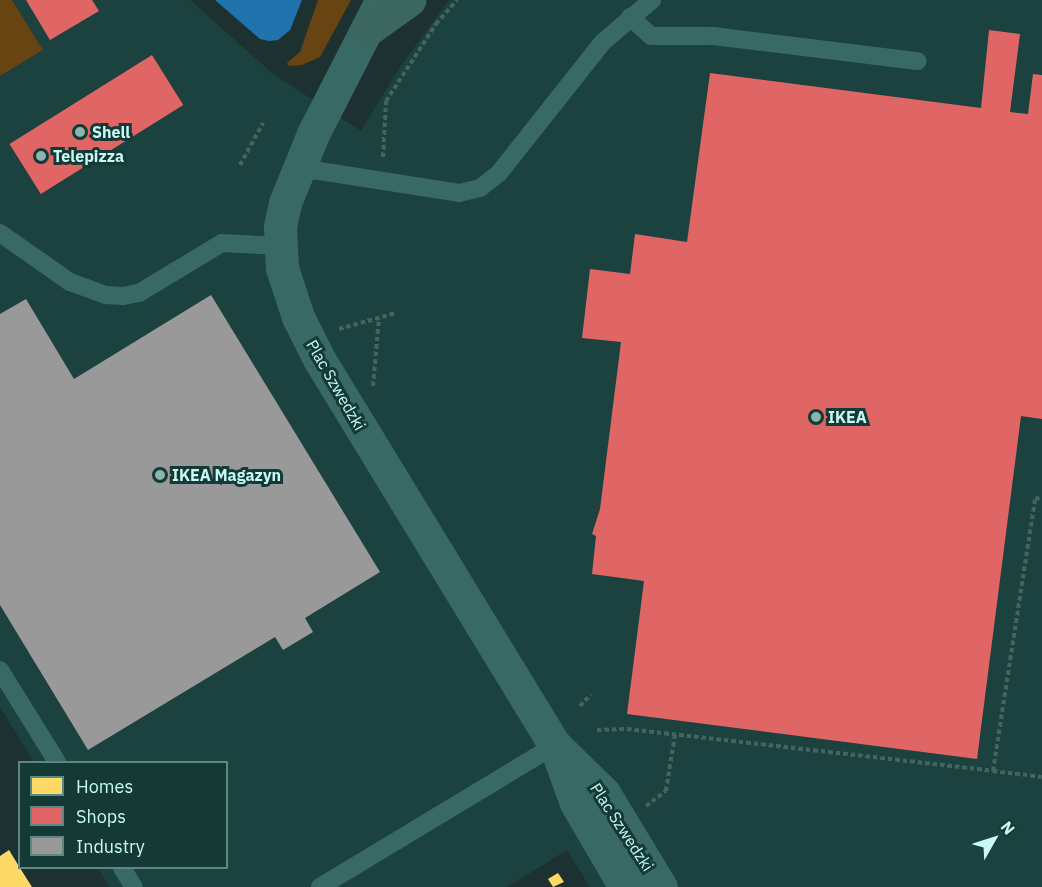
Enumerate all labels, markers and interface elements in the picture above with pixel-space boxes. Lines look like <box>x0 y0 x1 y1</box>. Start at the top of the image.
place label: Shell <box>92 122 130 142</box>
marker: Shell <box>73 125 87 139</box>
place label: Telepizza <box>53 146 124 166</box>
marker: Telepizza <box>34 149 48 163</box>
street label: Plac Szwedzki <box>302 336 370 434</box>
place label: IKEA <box>828 407 867 427</box>
marker: IKEA <box>809 410 823 424</box>
place label: IKEA Magazyn <box>172 465 281 485</box>
marker: IKEA Magazyn <box>153 468 167 482</box>
legend <box>18 761 228 869</box>
text: Homes <box>76 775 133 798</box>
street label: Plac Szwedzki <box>586 779 658 875</box>
text: Shops <box>76 805 126 828</box>
north arrow <box>964 809 1024 869</box>
text: N <box>997 817 1019 838</box>
text: Industry <box>76 835 145 858</box>

